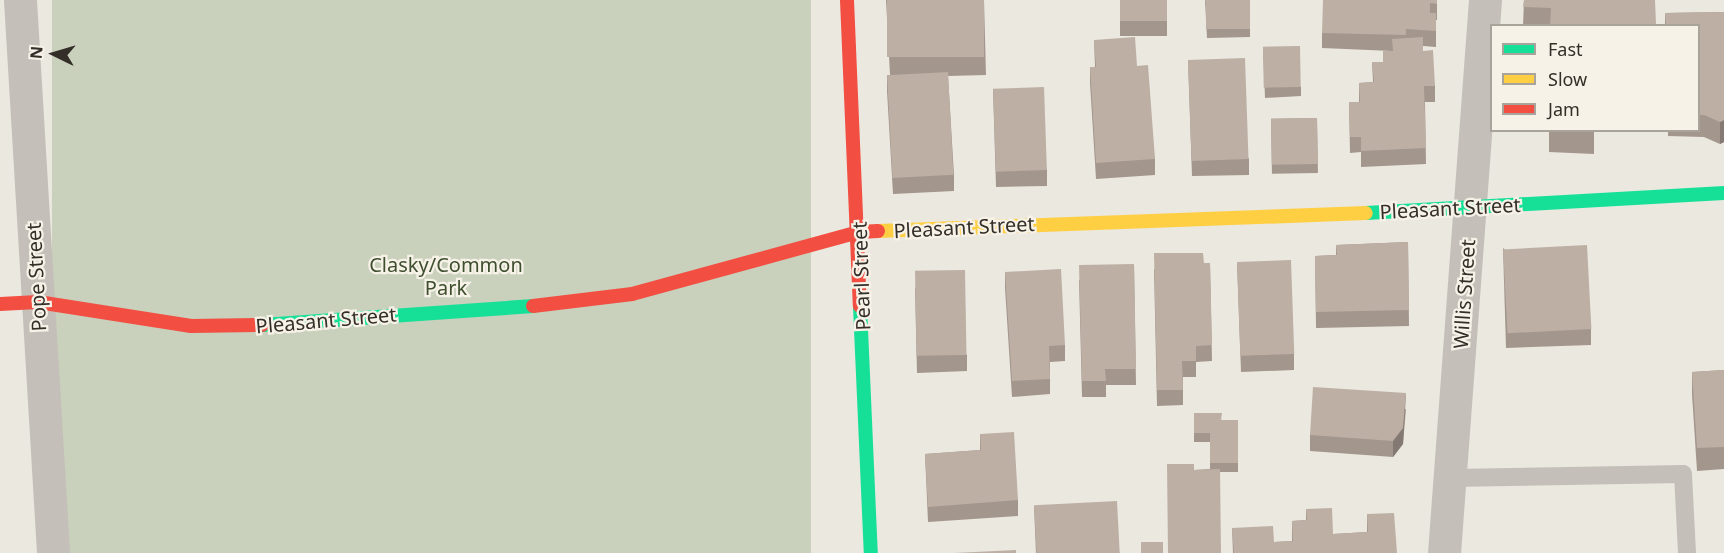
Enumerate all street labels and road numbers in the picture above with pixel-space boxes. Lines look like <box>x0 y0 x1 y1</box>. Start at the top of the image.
street label: Pleasant Street <box>1379 192 1521 224</box>
street label: Pleasant Street <box>893 211 1035 243</box>
street label: Pearl Street <box>847 221 875 331</box>
street label: Pope Street <box>21 222 51 332</box>
street label: Willis Street <box>1448 238 1480 350</box>
street label: Pleasant Street <box>255 302 397 338</box>

